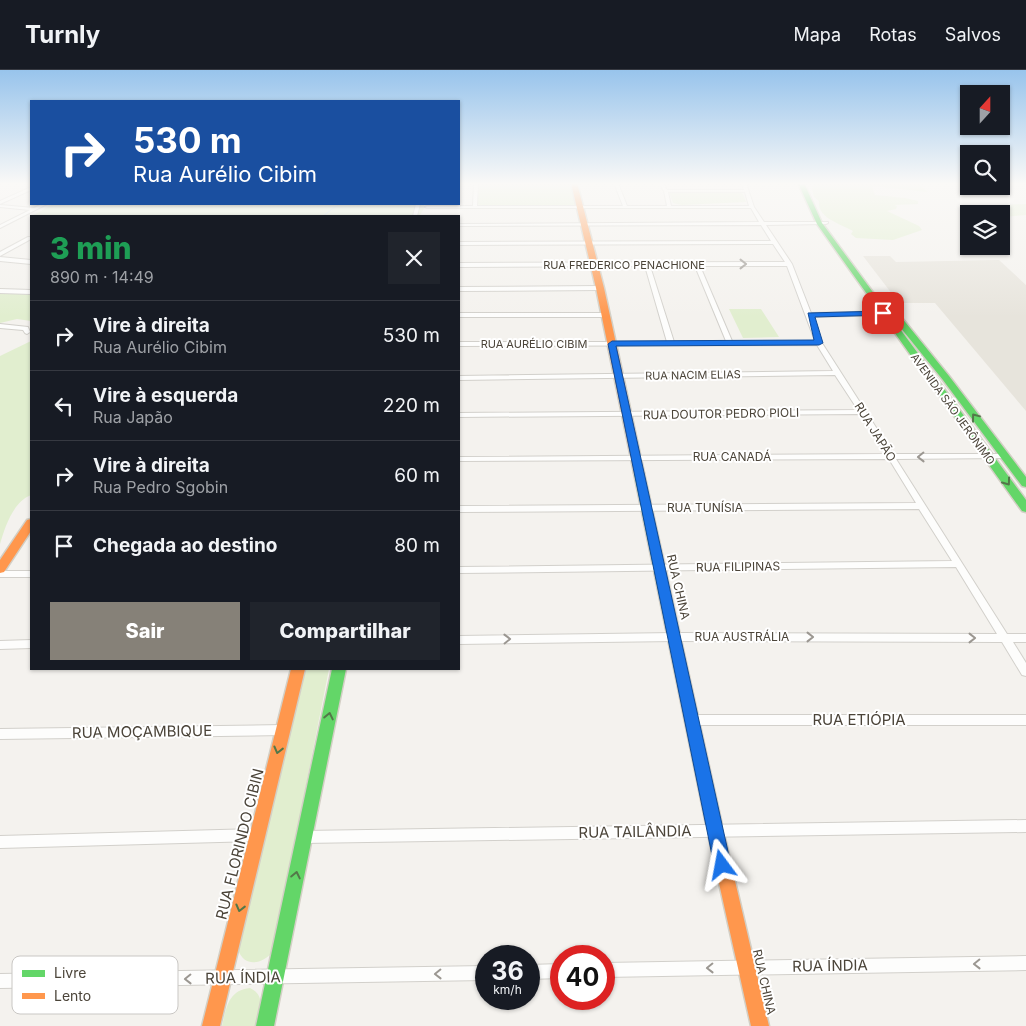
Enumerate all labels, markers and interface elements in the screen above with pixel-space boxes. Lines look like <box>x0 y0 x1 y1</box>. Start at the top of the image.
text: Turnly <box>25 20 100 49</box>
text: Mapa <box>793 24 841 45</box>
text: Rotas <box>869 24 917 45</box>
text: Salvos <box>945 24 1001 45</box>
north arrow <box>960 85 1010 135</box>
map controls <box>960 85 1010 255</box>
text: 530 m <box>133 119 242 161</box>
icon: right <box>50 120 115 185</box>
button: search <box>960 145 1010 195</box>
text: Rua Aurélio Cibim <box>133 161 317 187</box>
button: layers <box>960 205 1010 255</box>
text: 3 min <box>50 230 132 266</box>
button: close <box>388 232 440 284</box>
street label: RUA FREDERICO PENACHIONE <box>543 258 705 272</box>
one-way arrow <box>740 259 747 269</box>
text: 890 m · 14:49 <box>50 267 154 287</box>
pin <box>862 292 904 334</box>
icon: arrive <box>869 299 897 327</box>
text: Vire à direita <box>93 314 210 337</box>
icon: right <box>50 322 78 350</box>
text: 530 m <box>383 324 440 347</box>
text: Rua Aurélio Cibim <box>93 337 227 357</box>
street label: RUA AURÉLIO CIBIM <box>481 337 587 351</box>
street label: AVENIDA SÃO JERÔNIMO <box>908 351 998 467</box>
street label: RUA NACIM ELIAS <box>645 367 741 383</box>
text: Vire à esquerda <box>93 384 238 407</box>
icon: left <box>50 392 78 420</box>
text: 220 m <box>383 394 440 417</box>
street label: RUA JAPÃO <box>851 399 899 464</box>
street label: RUA DOUTOR PEDRO PIOLI <box>643 405 799 422</box>
text: Rua Japão <box>93 407 173 427</box>
one-way arrow <box>973 414 981 423</box>
street label: RUA CANADÁ <box>693 449 771 464</box>
one-way arrow <box>917 452 924 462</box>
text: Vire à direita <box>93 454 210 477</box>
icon: right <box>50 462 78 490</box>
text: 60 m <box>394 464 440 487</box>
one-way arrow <box>1001 476 1010 486</box>
text: Rua Pedro Sgobin <box>93 477 228 497</box>
street label: RUA TUNÍSIA <box>667 500 743 515</box>
icon: arrive <box>50 532 78 560</box>
text: Chegada ao destino <box>93 534 277 557</box>
text: 80 m <box>394 534 440 557</box>
street label: RUA CHINA <box>664 553 693 621</box>
street label: RUA FILIPINAS <box>696 558 781 575</box>
button: Sair <box>50 602 240 660</box>
button: Compartilhar <box>250 602 440 660</box>
street label: RUA AUSTRÁLIA <box>695 629 789 644</box>
one-way arrow <box>806 632 814 642</box>
one-way arrow <box>969 633 977 643</box>
one-way arrow <box>504 634 512 644</box>
street label: RUA ETIÓPIA <box>812 710 906 729</box>
one-way arrow <box>323 712 334 721</box>
street label: RUA MOÇAMBIQUE <box>72 721 212 742</box>
one-way arrow <box>273 746 284 755</box>
street label: RUA FLORINDO CIBIN <box>212 766 267 921</box>
street label: RUA TAILÂNDIA <box>578 821 692 842</box>
position arrow <box>695 838 747 890</box>
one-way arrow <box>290 871 301 880</box>
one-way arrow <box>235 904 246 913</box>
speed limit sign: 40 <box>550 945 615 1010</box>
street label: RUA CHINA <box>750 948 779 1016</box>
street label: RUA ÍNDIA <box>792 955 868 976</box>
legend <box>12 956 178 1014</box>
text: 36 <box>491 956 524 986</box>
one-way arrow <box>973 958 981 969</box>
one-way arrow <box>706 963 714 974</box>
text: Livre <box>54 964 86 981</box>
street label: RUA ÍNDIA <box>205 967 281 988</box>
one-way arrow <box>433 969 441 979</box>
one-way arrow <box>183 974 191 984</box>
text: km/h <box>493 982 522 997</box>
text: Lento <box>54 987 91 1004</box>

